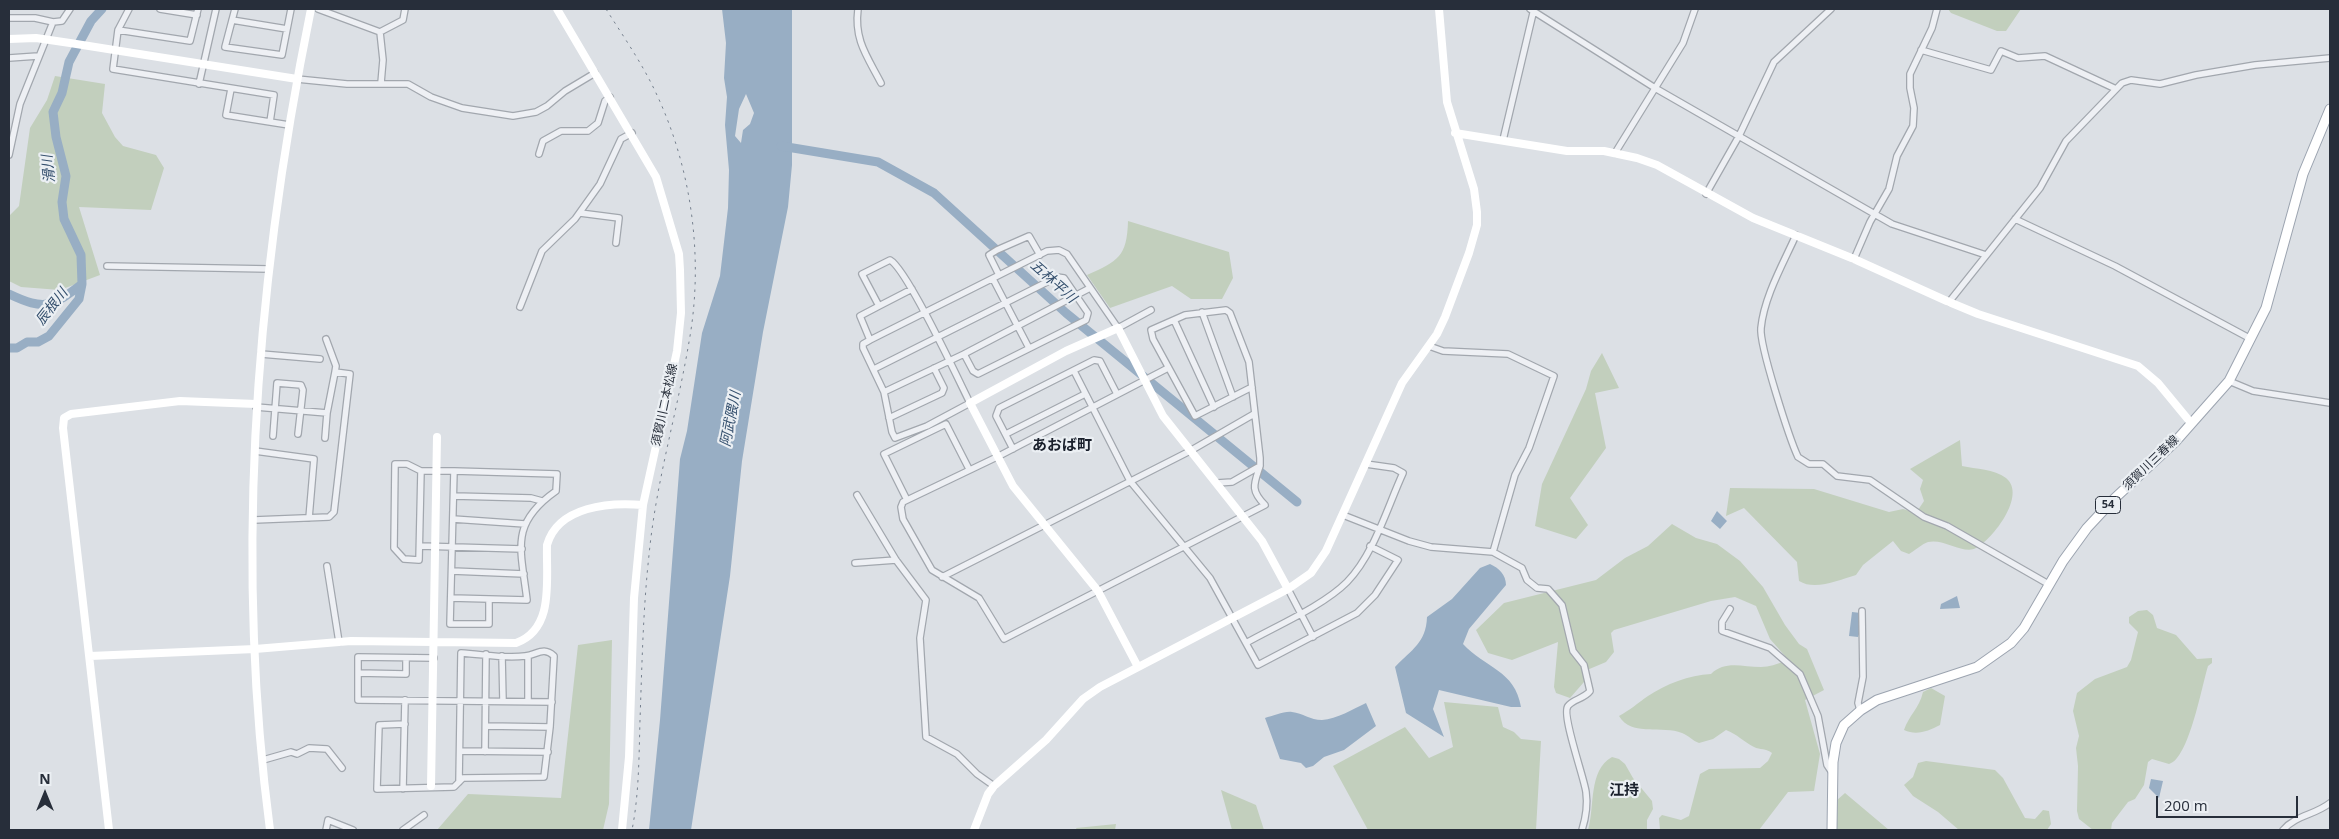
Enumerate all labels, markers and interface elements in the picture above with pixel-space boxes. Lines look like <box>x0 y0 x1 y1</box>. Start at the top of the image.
water label: 滑川 <box>39 154 59 184</box>
water label: 五林平川 <box>1027 257 1079 307</box>
water label: 辰根川 <box>32 285 72 329</box>
street label: 須賀川二本松線 <box>649 362 681 448</box>
water label: 阿武隈川 <box>717 390 745 448</box>
street label: 須賀川三春線 <box>2120 433 2182 493</box>
district label: あおば町 <box>1032 437 1092 455</box>
road number: 54 <box>2096 496 2120 514</box>
north arrow <box>20 769 70 819</box>
text: N <box>39 769 51 788</box>
district label: 江持 <box>1609 782 1639 800</box>
scale bar <box>2159 786 2302 818</box>
text: 200 m <box>2164 795 2208 815</box>

